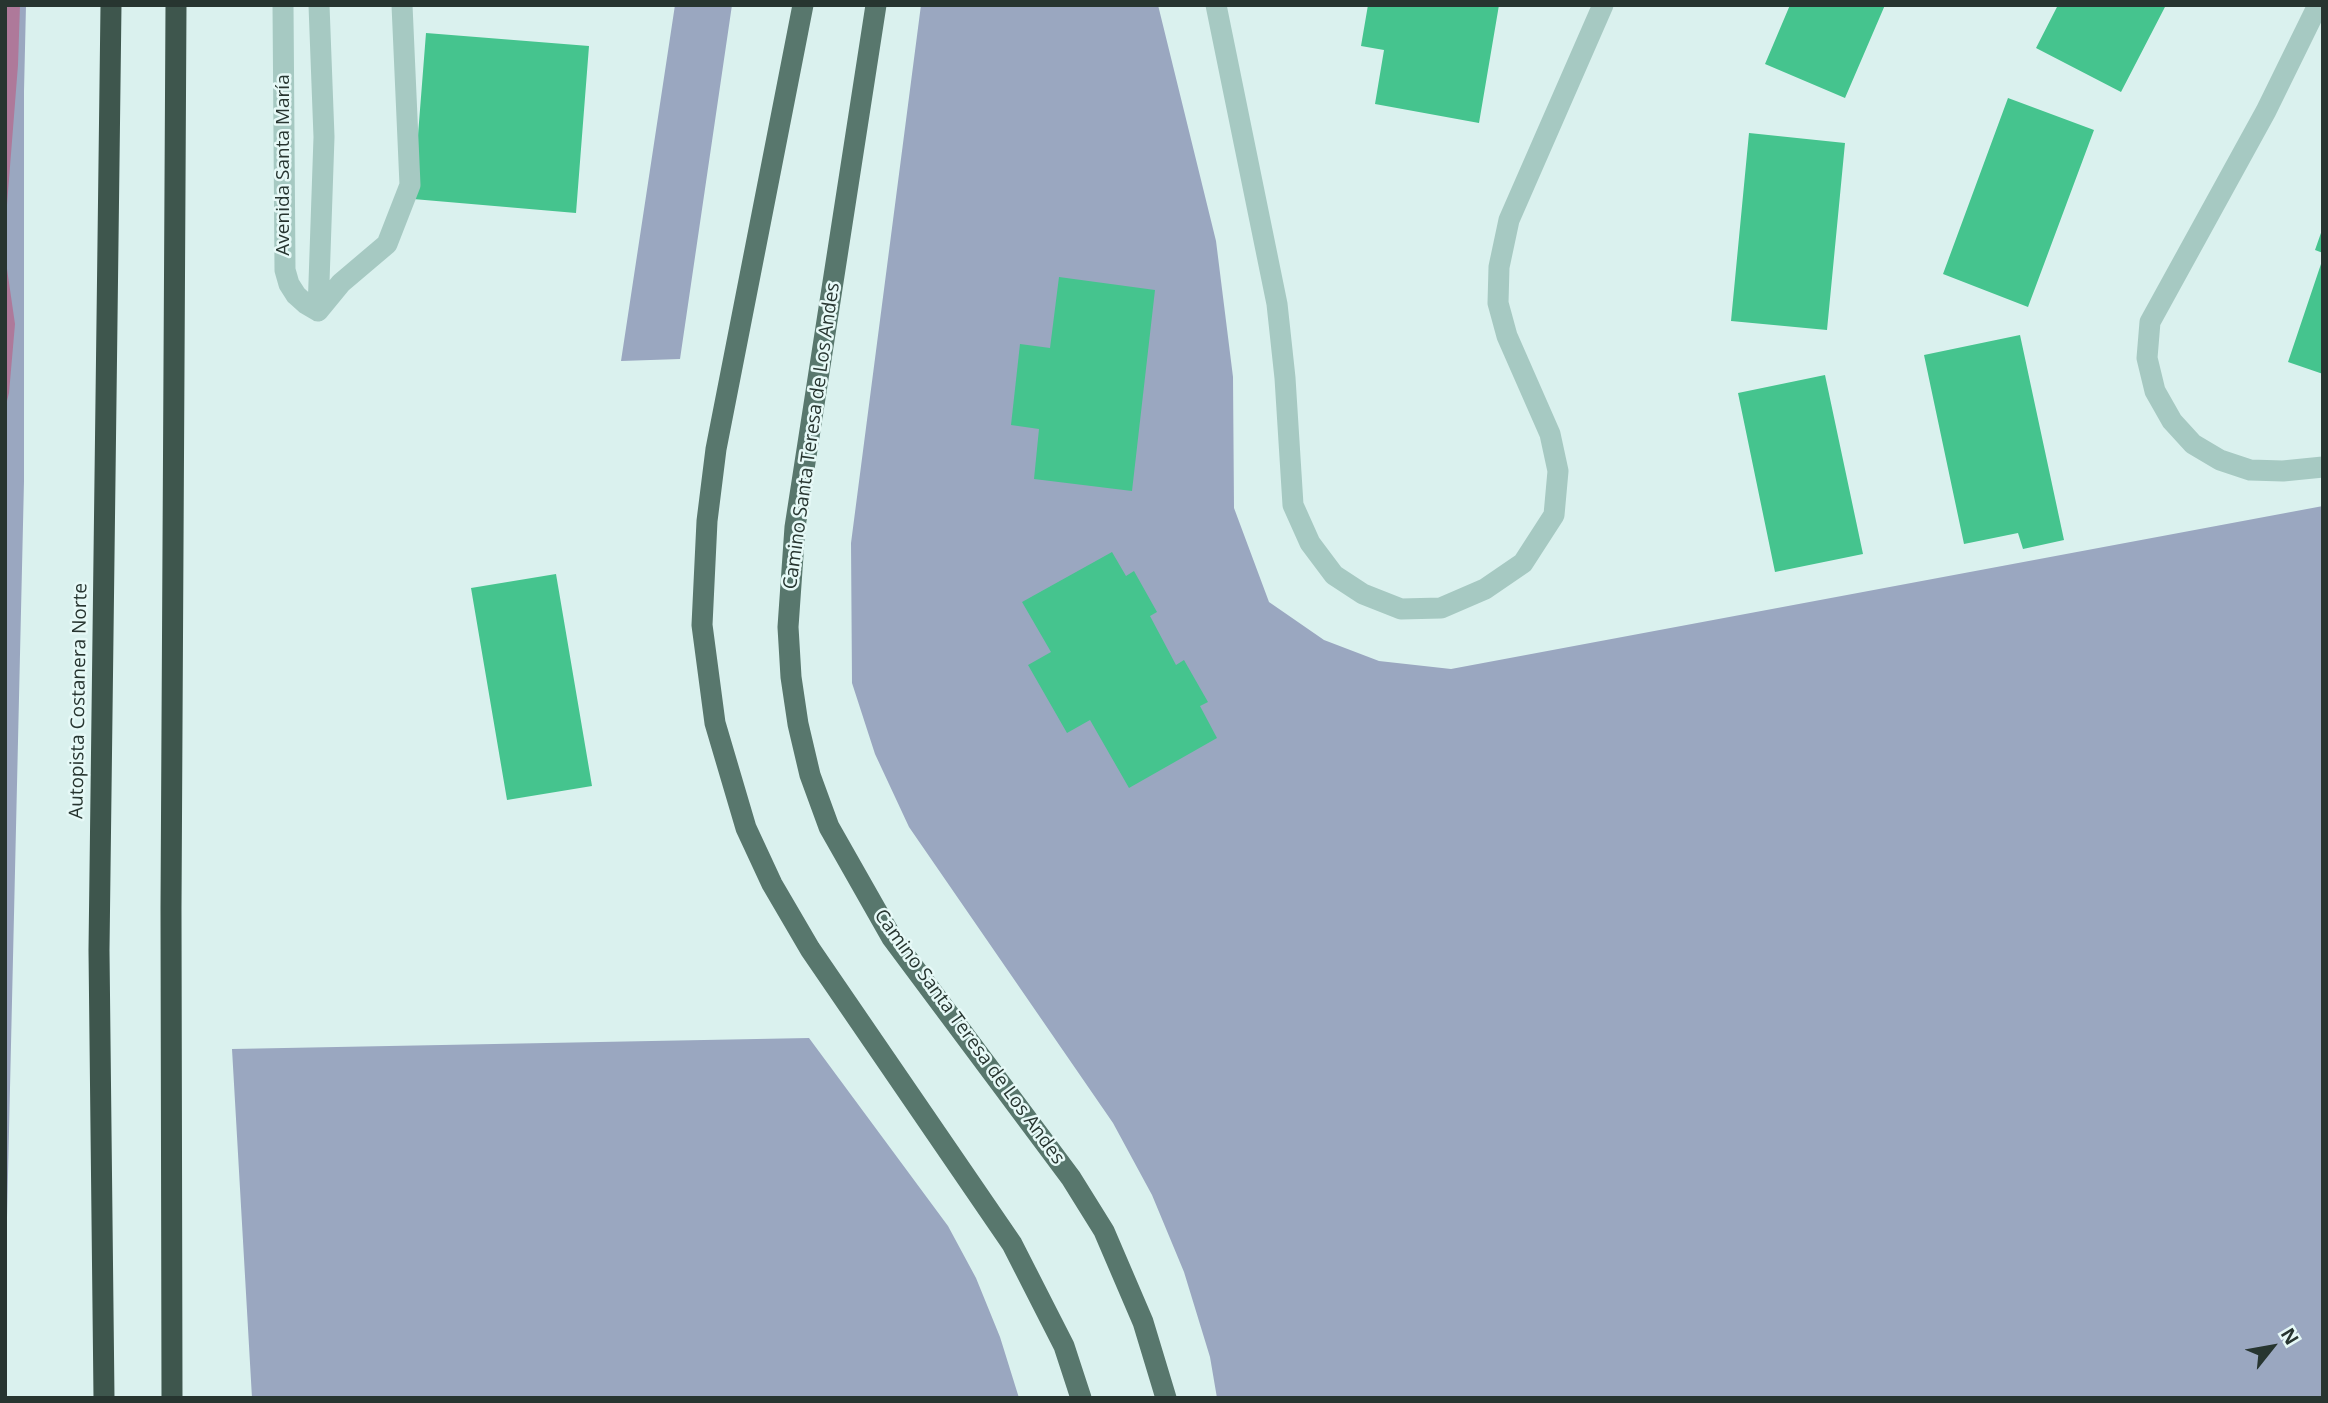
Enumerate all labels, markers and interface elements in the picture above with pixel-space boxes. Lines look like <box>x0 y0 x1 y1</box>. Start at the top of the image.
street label: Avenida Santa María <box>273 74 295 256</box>
street label: Camino Santa Teresa de Los Andes <box>779 281 845 591</box>
street label: Autopista Costanera Norte <box>66 583 92 819</box>
street label: Camino Santa Teresa de Los Andes <box>869 905 1069 1169</box>
north arrow <box>2237 1312 2307 1382</box>
text: N <box>2275 1323 2305 1349</box>

